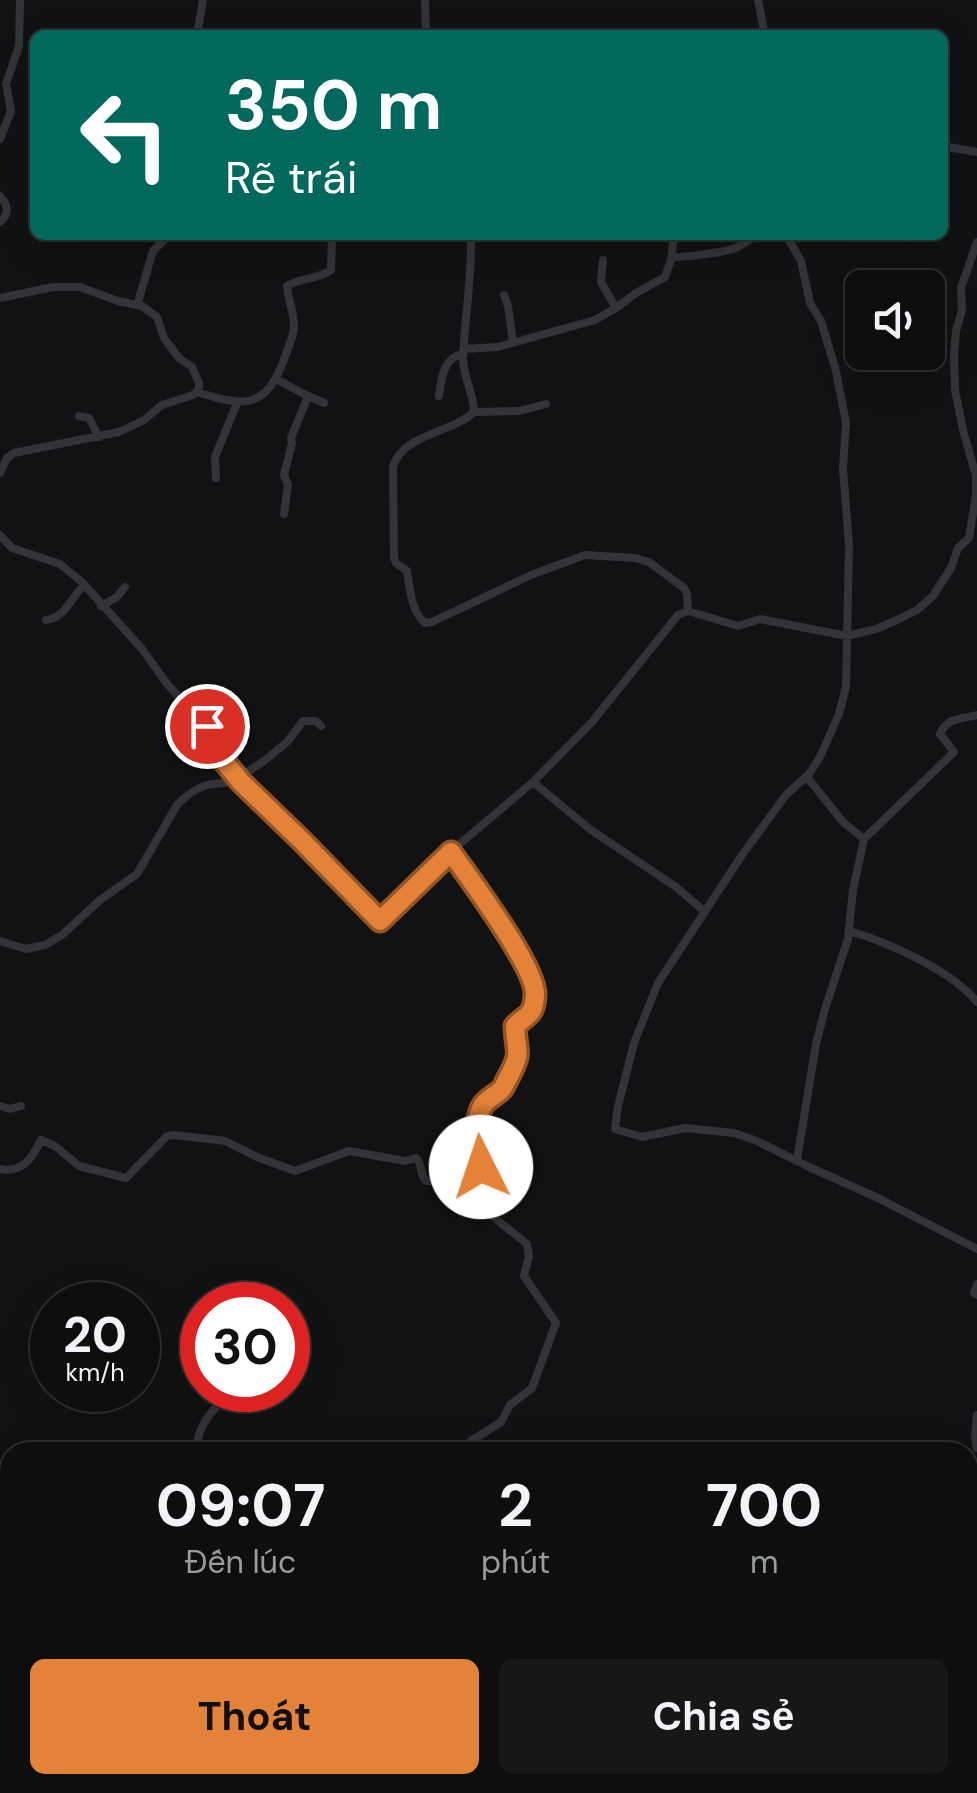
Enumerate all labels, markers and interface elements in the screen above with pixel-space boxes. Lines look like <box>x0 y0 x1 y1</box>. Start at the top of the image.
text: 350 m <box>225 60 442 151</box>
icon: left <box>60 70 190 200</box>
text: Rẽ trái <box>225 148 357 207</box>
map controls <box>845 270 945 370</box>
button: sound <box>845 270 945 370</box>
pin <box>165 684 250 769</box>
icon: arrive <box>180 699 235 754</box>
position arrow <box>429 1115 533 1219</box>
speed limit sign: 30 <box>180 1282 310 1412</box>
text: 20 <box>63 1302 127 1368</box>
text: km/h <box>65 1356 125 1389</box>
text: 09:07 <box>156 1466 325 1545</box>
text: 2 <box>498 1466 533 1545</box>
text: 700 <box>706 1466 822 1545</box>
text: Đến lúc <box>185 1541 296 1583</box>
text: phút <box>481 1541 550 1583</box>
text: m <box>750 1541 778 1583</box>
button: Thoát <box>30 1659 479 1774</box>
button: Chia sẻ <box>499 1659 948 1774</box>

